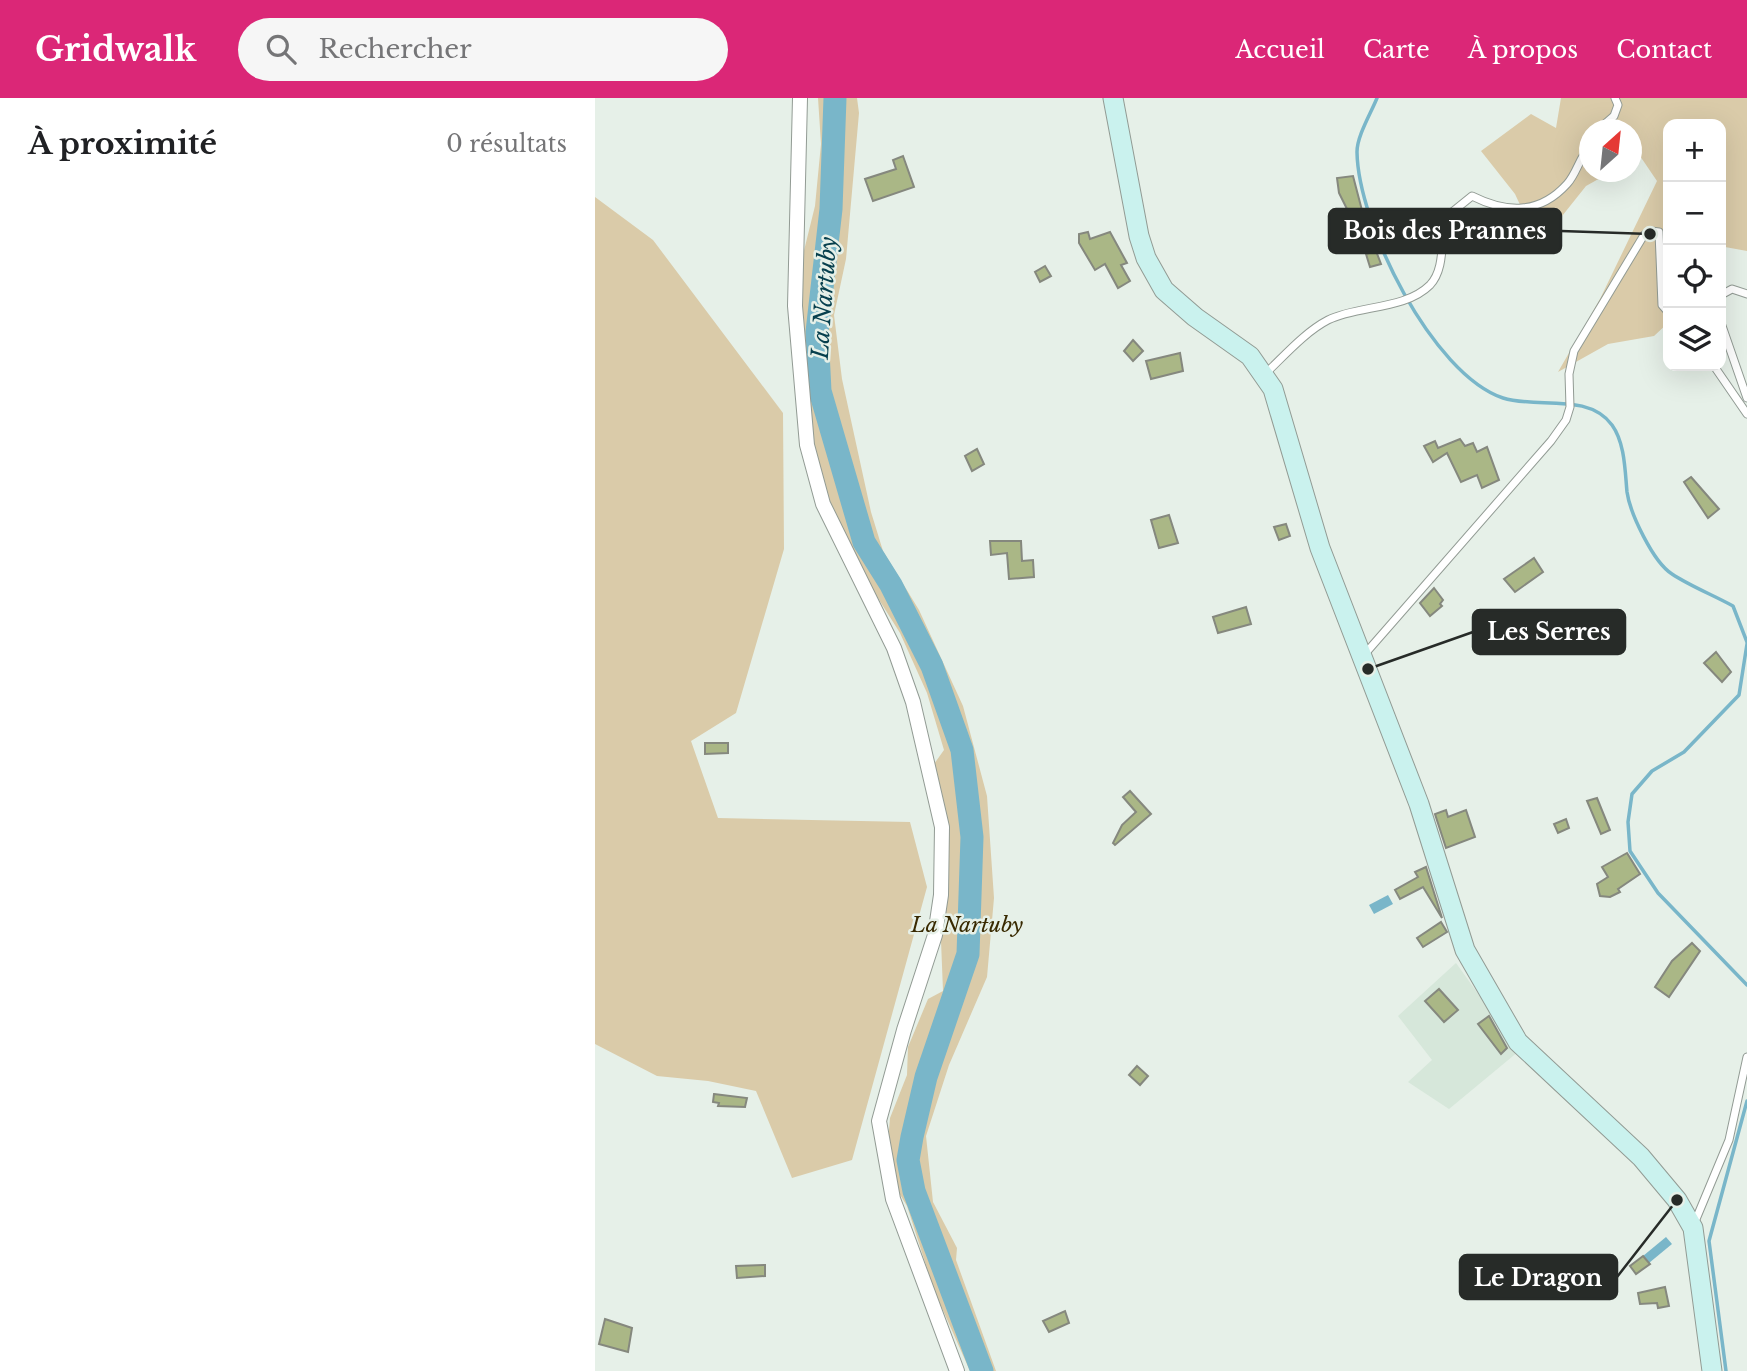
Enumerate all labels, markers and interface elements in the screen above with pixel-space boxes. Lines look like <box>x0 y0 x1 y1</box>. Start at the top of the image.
search box <box>238 18 728 81</box>
text: Gridwalk <box>35 29 196 70</box>
icon: search <box>262 30 300 68</box>
text: Rechercher <box>318 33 472 65</box>
text: Accueil <box>1235 35 1325 64</box>
text: Carte <box>1363 35 1430 64</box>
text: À propos <box>1468 35 1578 64</box>
text: Contact <box>1616 35 1712 64</box>
north arrow <box>1579 119 1642 182</box>
map controls <box>1663 119 1726 371</box>
button: + <box>1663 119 1726 182</box>
text: À proximité <box>28 125 217 162</box>
text: 0 résultats <box>446 130 567 158</box>
button: − <box>1663 182 1726 245</box>
callout: Bois des Prannes <box>1329 209 1561 253</box>
text: Bois des Prannes <box>1343 217 1547 245</box>
water label: La Nartuby <box>806 236 842 361</box>
button: locate <box>1663 245 1726 308</box>
button: layers <box>1663 308 1726 371</box>
callout: Les Serres <box>1473 610 1625 654</box>
text: Les Serres <box>1487 618 1611 646</box>
park label: La Nartuby <box>910 912 1023 938</box>
callout: Le Dragon <box>1460 1255 1617 1299</box>
text: Le Dragon <box>1474 1264 1603 1292</box>

